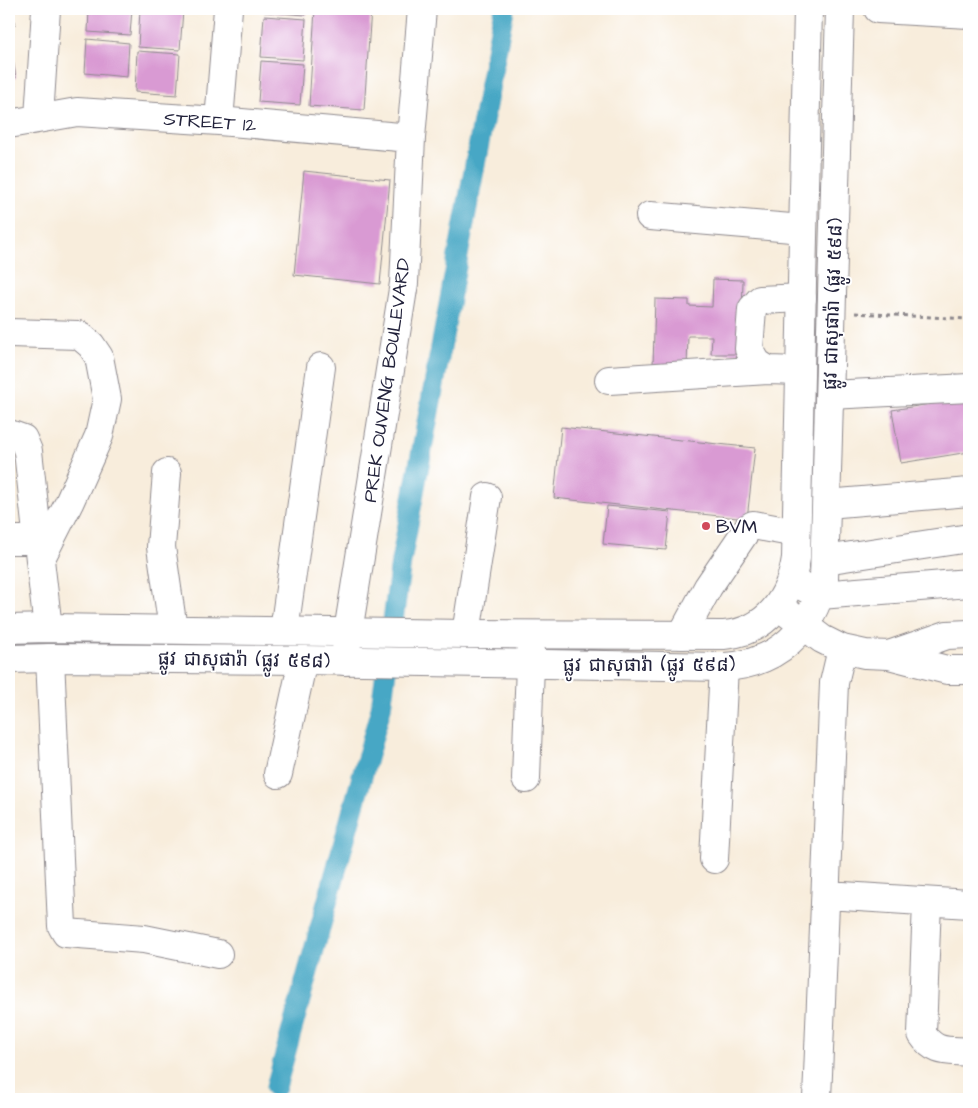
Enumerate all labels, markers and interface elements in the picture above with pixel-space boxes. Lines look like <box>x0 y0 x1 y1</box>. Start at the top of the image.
street label: STREET 12 <box>163 106 257 139</box>
street label: ផ្លូវ ជាសុផារ៉ា (ផ្លូវ ៥៩៨) <box>817 217 853 391</box>
street label: PREK OUVENG BOULEVARD <box>357 256 418 504</box>
place label: BVM <box>716 514 757 541</box>
marker: BVM <box>700 520 712 532</box>
street label: ផ្លូវ ជាសុផារ៉ា (ផ្លូវ ៥៩៨) <box>158 645 331 678</box>
street label: ផ្លូវ ជាសុផារ៉ា (ផ្លូវ ៥៩៨) <box>563 652 735 682</box>

